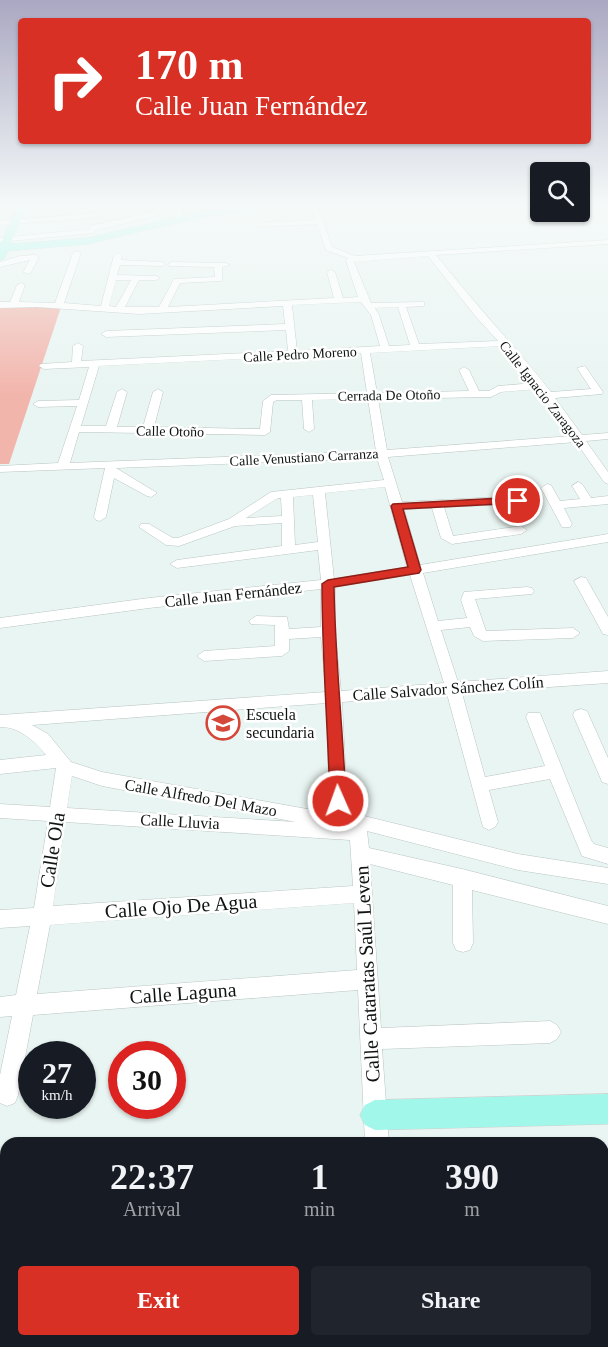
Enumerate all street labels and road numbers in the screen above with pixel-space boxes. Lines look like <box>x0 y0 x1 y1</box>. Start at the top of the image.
street label: Calle Ignacio Zaragoza <box>496 338 589 451</box>
street label: Calle Pedro Moreno <box>243 344 357 365</box>
street label: Cerrada De Otoño <box>338 387 440 404</box>
street label: Calle Otoño <box>136 423 204 440</box>
street label: Calle Venustiano Carranza <box>229 446 380 469</box>
street label: Calle Juan Fernández <box>164 579 302 610</box>
street label: Calle Salvador Sánchez Colín <box>352 673 544 704</box>
street label: Calle Alfredo Del Mazo <box>124 776 278 819</box>
street label: Calle Ola <box>35 811 69 889</box>
street label: Calle Lluvia <box>140 811 220 832</box>
street label: Calle Cataratas Saúl Leven <box>350 865 384 1083</box>
street label: Calle Ojo De Agua <box>104 890 258 923</box>
street label: Calle Laguna <box>129 978 237 1009</box>

